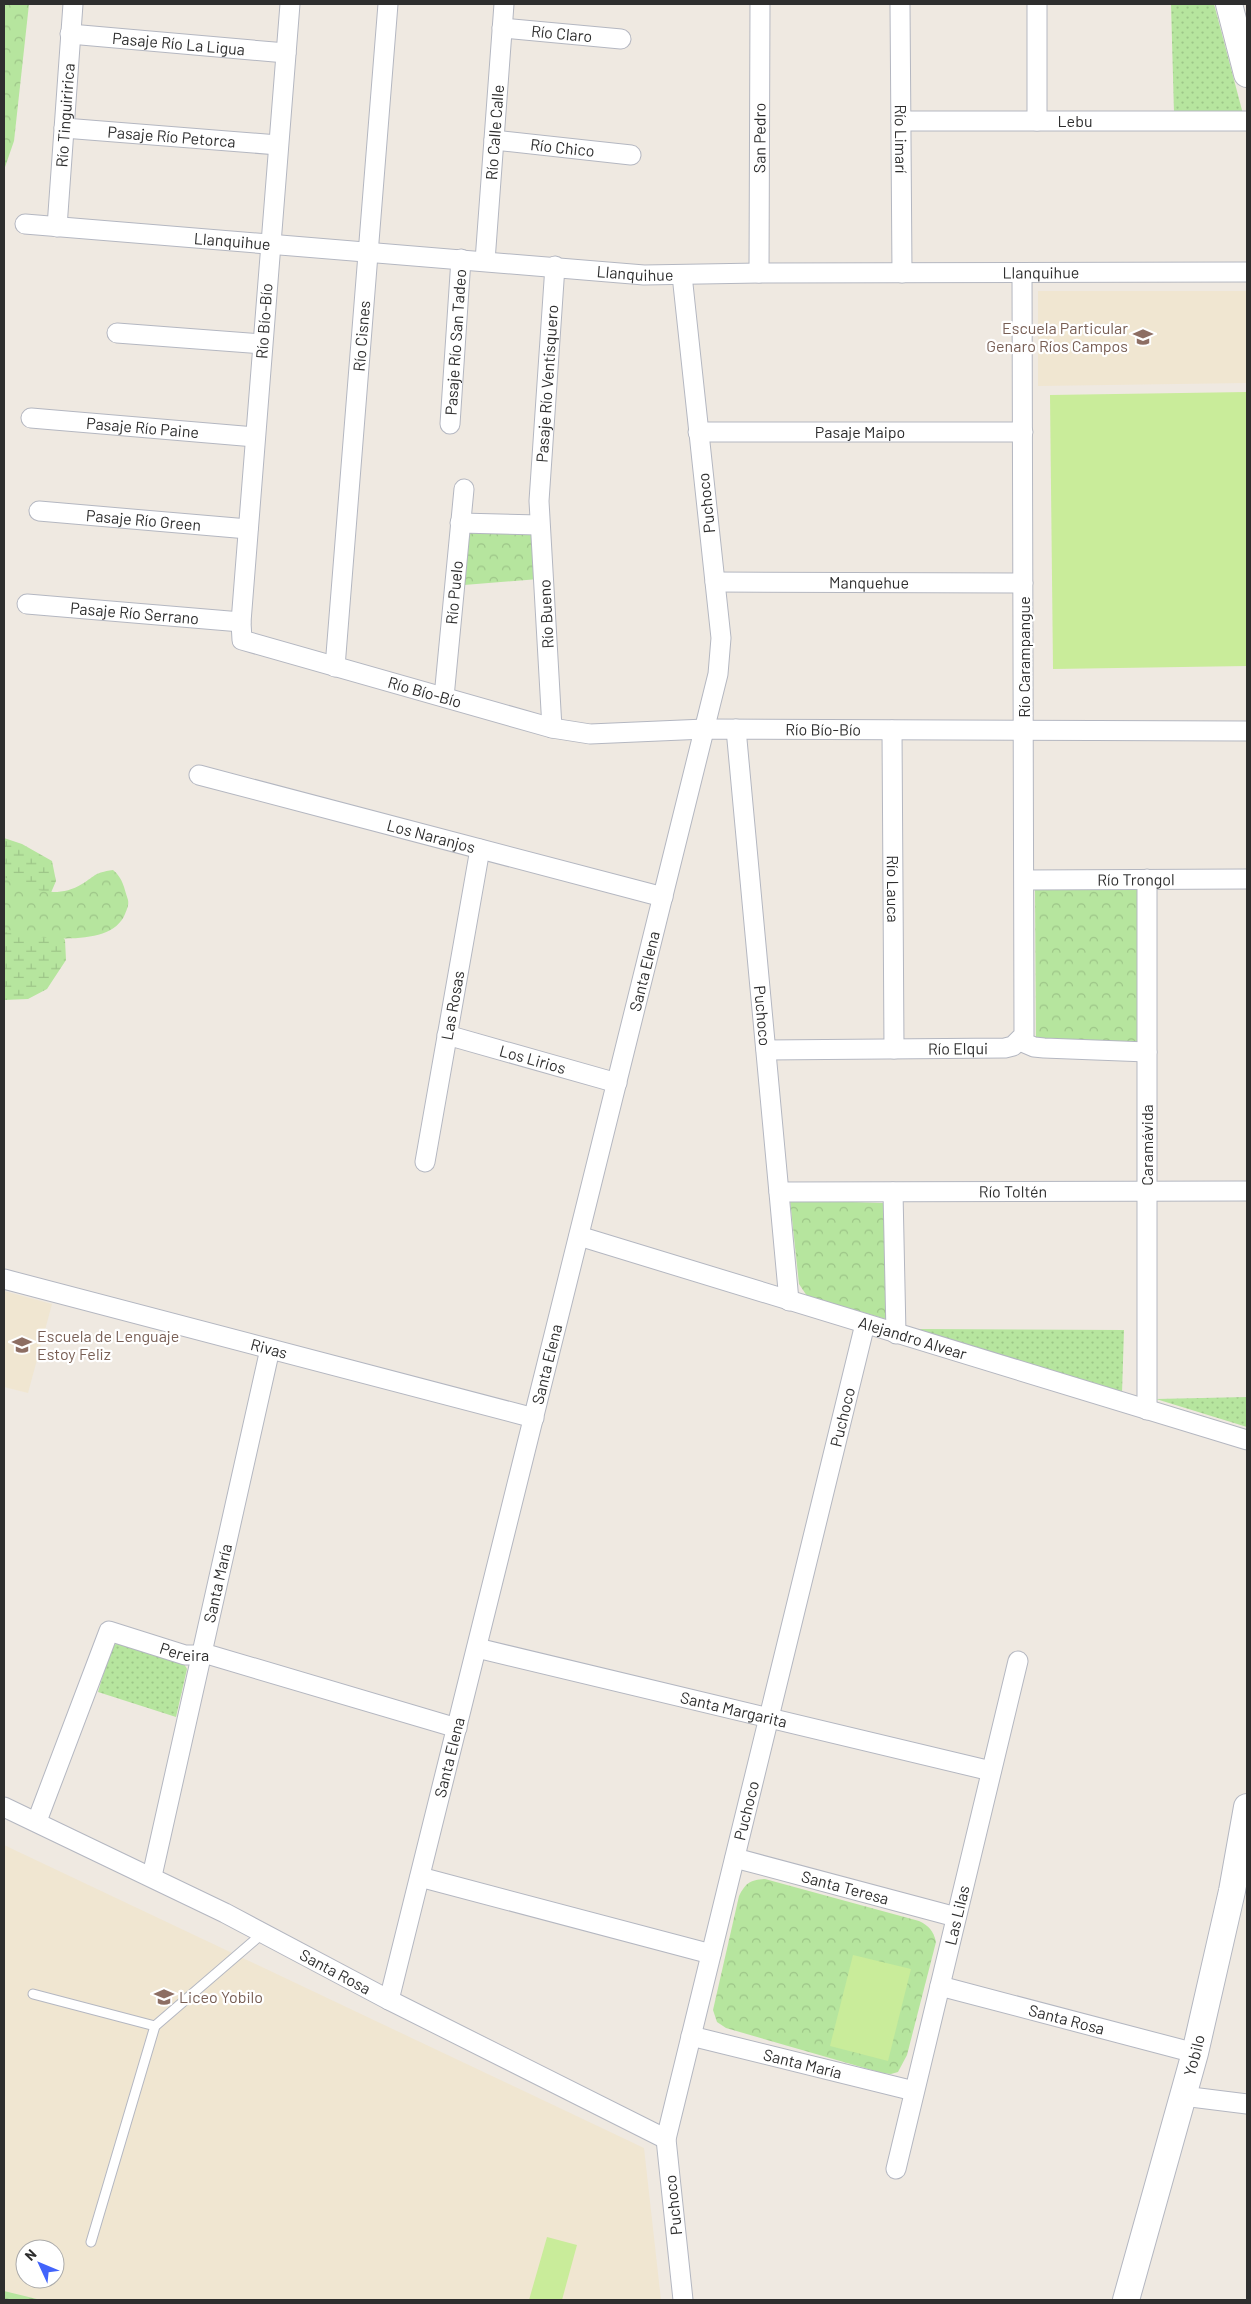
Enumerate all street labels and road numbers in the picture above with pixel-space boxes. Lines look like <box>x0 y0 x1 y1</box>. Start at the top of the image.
street label: Río Claro <box>530 21 593 45</box>
street label: Pasaje Río La Ligua <box>111 28 246 58</box>
street label: Río Tinguiririca <box>51 63 78 168</box>
street label: Río Calle Calle <box>481 84 507 181</box>
street label: San Pedro <box>749 103 769 173</box>
street label: Río Limarí <box>892 104 911 174</box>
street label: Lebu <box>1058 111 1092 130</box>
street label: Pasaje Río Petorca <box>107 121 237 151</box>
street label: Río Chico <box>530 134 596 160</box>
street label: Llanquihue <box>193 228 271 253</box>
street label: Llanquihue <box>596 261 673 284</box>
street label: Llanquihue <box>1002 262 1079 282</box>
street label: Pasaje Río San Tadeo <box>441 268 469 416</box>
street label: Río Bío-Bío <box>251 283 276 359</box>
street label: Río Cisnes <box>349 300 373 372</box>
street label: Pasaje Río Ventisquero <box>532 304 561 463</box>
street label: Pasaje Río Paine <box>86 413 200 441</box>
street label: Pasaje Maipo <box>815 422 905 441</box>
street label: Puchoco <box>693 472 718 534</box>
street label: Pasaje Río Green <box>85 505 202 534</box>
street label: Río Puelo <box>441 560 466 625</box>
street label: Manquehue <box>829 572 909 592</box>
street label: Río Bueno <box>534 579 557 649</box>
street label: Río Carampangue <box>1014 596 1033 718</box>
street label: Pasaje Río Serrano <box>69 598 200 627</box>
street label: Río Bío-Bío <box>386 672 464 711</box>
street label: Río Bío-Bío <box>785 719 861 739</box>
street label: Los Naranjos <box>385 815 478 856</box>
street label: Río Lauca <box>884 855 903 923</box>
street label: Río Trongol <box>1097 869 1175 889</box>
street label: Santa Elena <box>625 929 663 1013</box>
street label: Las Rosas <box>437 969 467 1042</box>
street label: Puchoco <box>751 985 775 1047</box>
street label: Río Elqui <box>928 1038 988 1058</box>
street label: Los Lirios <box>497 1040 568 1077</box>
street label: Caramávida <box>1137 1104 1156 1186</box>
street label: Río Toltén <box>979 1181 1047 1201</box>
street label: Alejandro Alvear <box>856 1312 970 1363</box>
street label: Santa Elena <box>527 1322 565 1406</box>
street label: Rivas <box>249 1334 290 1362</box>
street label: Puchoco <box>825 1385 858 1449</box>
street label: Santa María <box>199 1542 235 1624</box>
street label: Pereira <box>158 1638 209 1664</box>
street label: Santa Margarita <box>679 1687 789 1731</box>
street label: Santa Elena <box>430 1715 468 1799</box>
street label: Puchoco <box>729 1779 762 1842</box>
street label: Santa Teresa <box>799 1866 891 1908</box>
street label: Las Lilas <box>940 1883 973 1947</box>
street label: Santa Rosa <box>297 1944 374 1998</box>
street label: Santa Rosa <box>1027 2000 1107 2038</box>
street label: Yobilo <box>1179 2033 1208 2078</box>
street label: Santa María <box>761 2044 844 2082</box>
street label: Puchoco <box>660 2174 685 2236</box>

